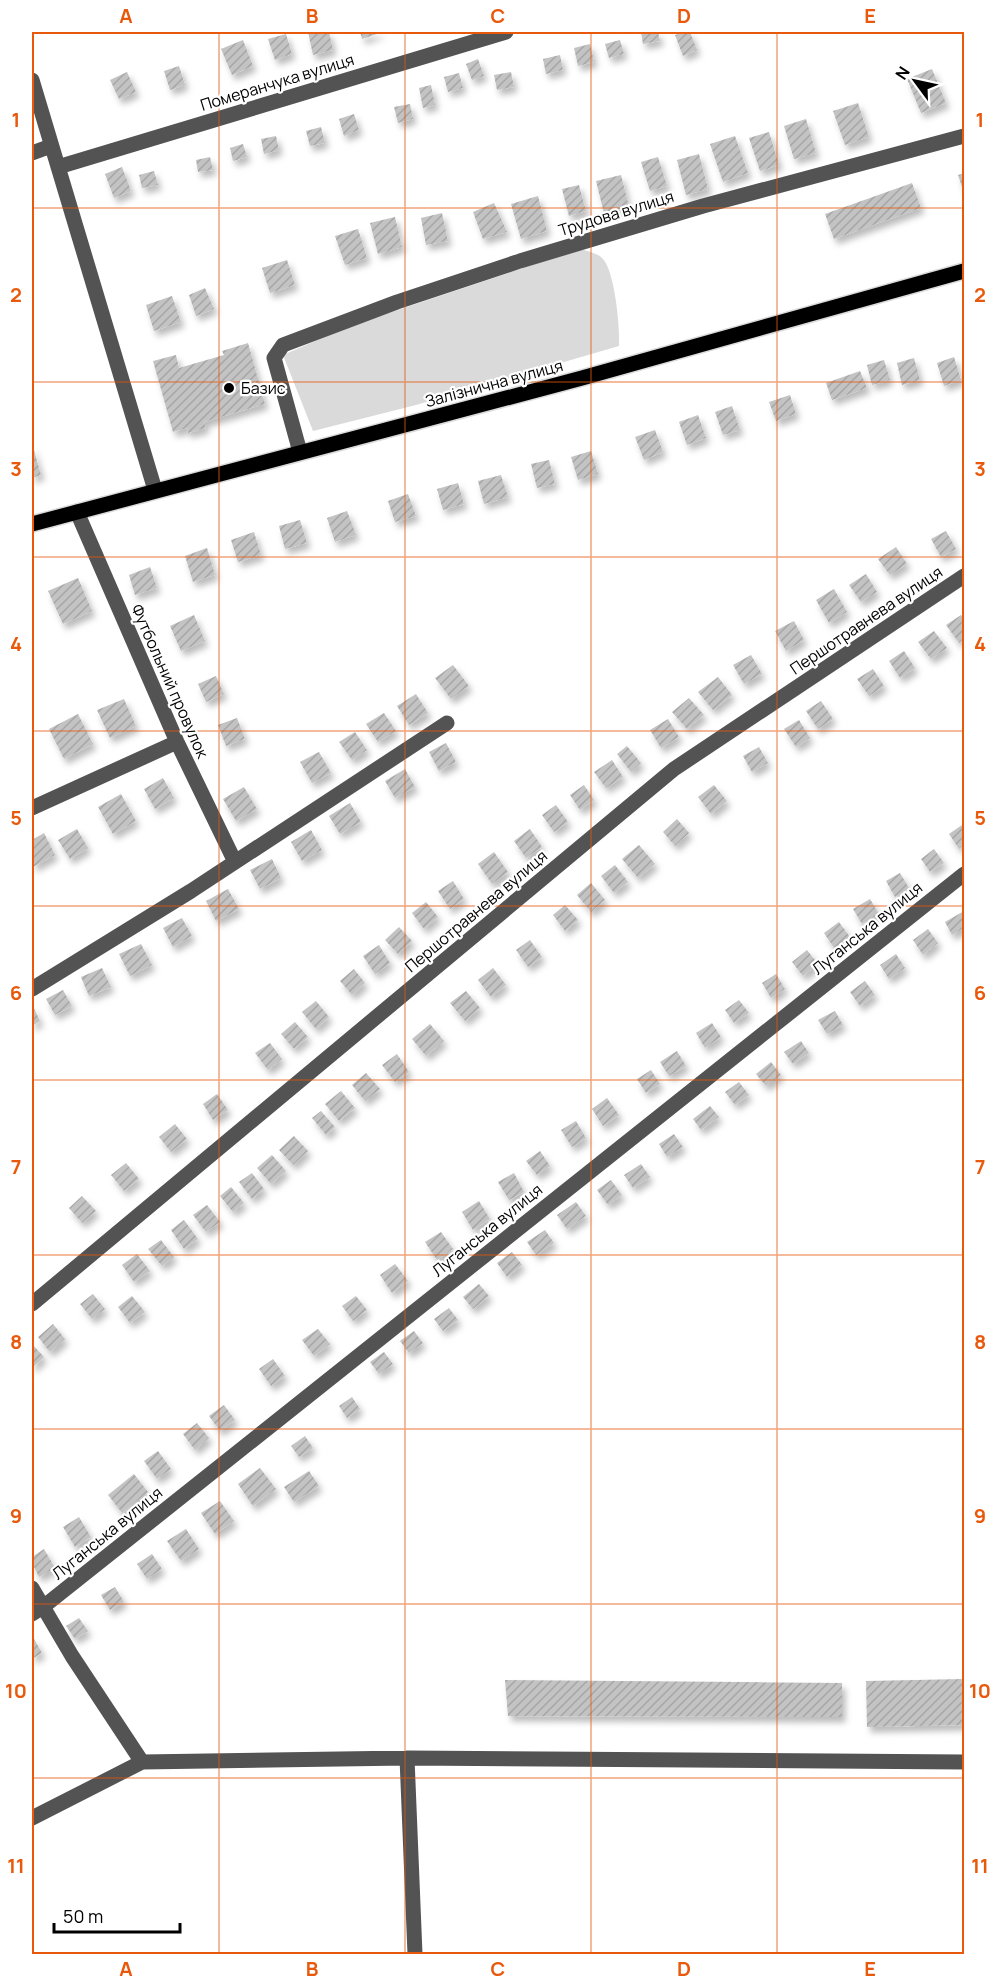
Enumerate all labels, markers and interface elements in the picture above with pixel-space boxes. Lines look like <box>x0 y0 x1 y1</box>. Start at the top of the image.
text: A <box>119 2 133 29</box>
text: B <box>306 2 319 29</box>
text: C <box>491 2 505 29</box>
text: D <box>677 2 691 29</box>
text: E <box>864 2 876 29</box>
street label: Померанчука вулиця <box>197 48 357 116</box>
north arrow <box>885 51 945 111</box>
text: N <box>890 62 915 84</box>
text: 1 <box>12 106 20 133</box>
text: 1 <box>976 106 984 133</box>
street label: Трудова вулиця <box>556 185 676 241</box>
text: 2 <box>10 281 22 308</box>
text: 2 <box>974 281 986 308</box>
street label: Залізнична вулиця <box>423 354 565 412</box>
place label: Базис <box>241 377 286 399</box>
marker: Базис <box>222 381 236 395</box>
text: 3 <box>10 455 22 482</box>
text: 3 <box>974 455 986 482</box>
street label: Першотравнева вулиця <box>785 561 947 679</box>
street label: Футбольний провулок <box>126 601 214 762</box>
text: 4 <box>10 630 22 657</box>
text: 4 <box>974 630 986 657</box>
text: 5 <box>10 804 22 831</box>
text: 5 <box>974 804 986 831</box>
street label: Першотравнева вулиця <box>400 845 552 977</box>
street label: Луганська вулиця <box>807 877 927 979</box>
text: 6 <box>10 979 22 1006</box>
text: 6 <box>974 979 986 1006</box>
text: 7 <box>11 1153 21 1180</box>
text: 7 <box>975 1153 985 1180</box>
street label: Луганська вулиця <box>427 1179 547 1281</box>
text: 8 <box>10 1328 22 1355</box>
text: 8 <box>974 1328 986 1355</box>
street label: Луганська вулиця <box>47 1482 167 1584</box>
text: 9 <box>10 1502 22 1529</box>
text: 9 <box>974 1502 986 1529</box>
text: 10 <box>5 1677 27 1704</box>
text: 10 <box>969 1677 991 1704</box>
text: 11 <box>7 1852 25 1879</box>
text: 11 <box>971 1852 989 1879</box>
scale bar <box>54 1896 180 1934</box>
text: 50 m <box>63 1904 103 1928</box>
text: A <box>119 1955 133 1982</box>
text: B <box>306 1955 319 1982</box>
text: C <box>491 1955 505 1982</box>
text: D <box>677 1955 691 1982</box>
text: E <box>864 1955 876 1982</box>

